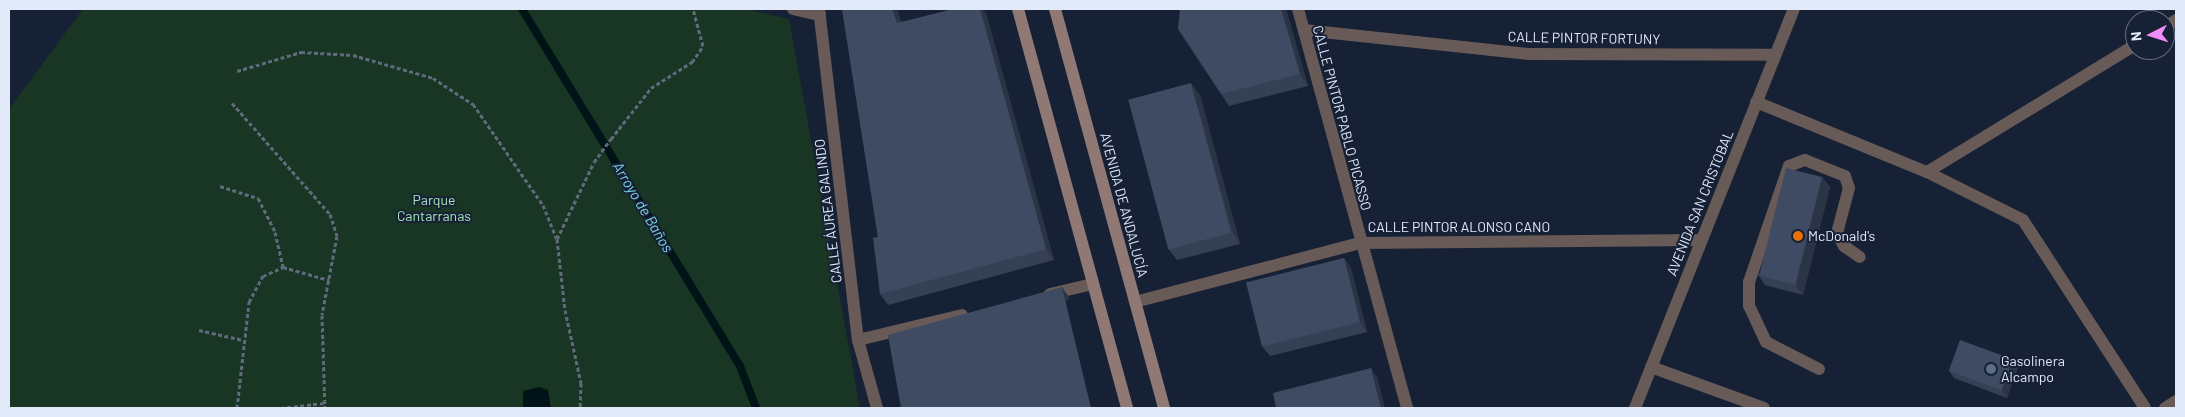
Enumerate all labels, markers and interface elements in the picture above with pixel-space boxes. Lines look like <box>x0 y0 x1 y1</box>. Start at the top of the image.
north arrow <box>2125 10 2175 60</box>
street label: CALLE PINTOR PABLO PICASSO <box>1309 24 1375 212</box>
street label: CALLE PINTOR FORTUNY <box>1508 28 1660 48</box>
text: N <box>2127 31 2144 42</box>
street label: AVENIDA SAN CRISTOBAL <box>1663 128 1737 278</box>
street label: AVENIDA DE ANDALUCÍA <box>1097 131 1151 279</box>
street label: CALLE ÁUREA GALINDO <box>811 138 845 284</box>
water label: Arroyo de Baños <box>609 158 677 256</box>
park label: Parque Cantarranas <box>397 192 471 224</box>
street label: CALLE PINTOR ALONSO CANO <box>1368 219 1550 235</box>
place label: McDonald's <box>1808 228 1875 244</box>
marker: McDonald's <box>1792 230 1804 242</box>
place label: Gasolinera Alcampo <box>2001 353 2065 386</box>
marker: Gasolinera Alcampo <box>1985 363 1997 375</box>

